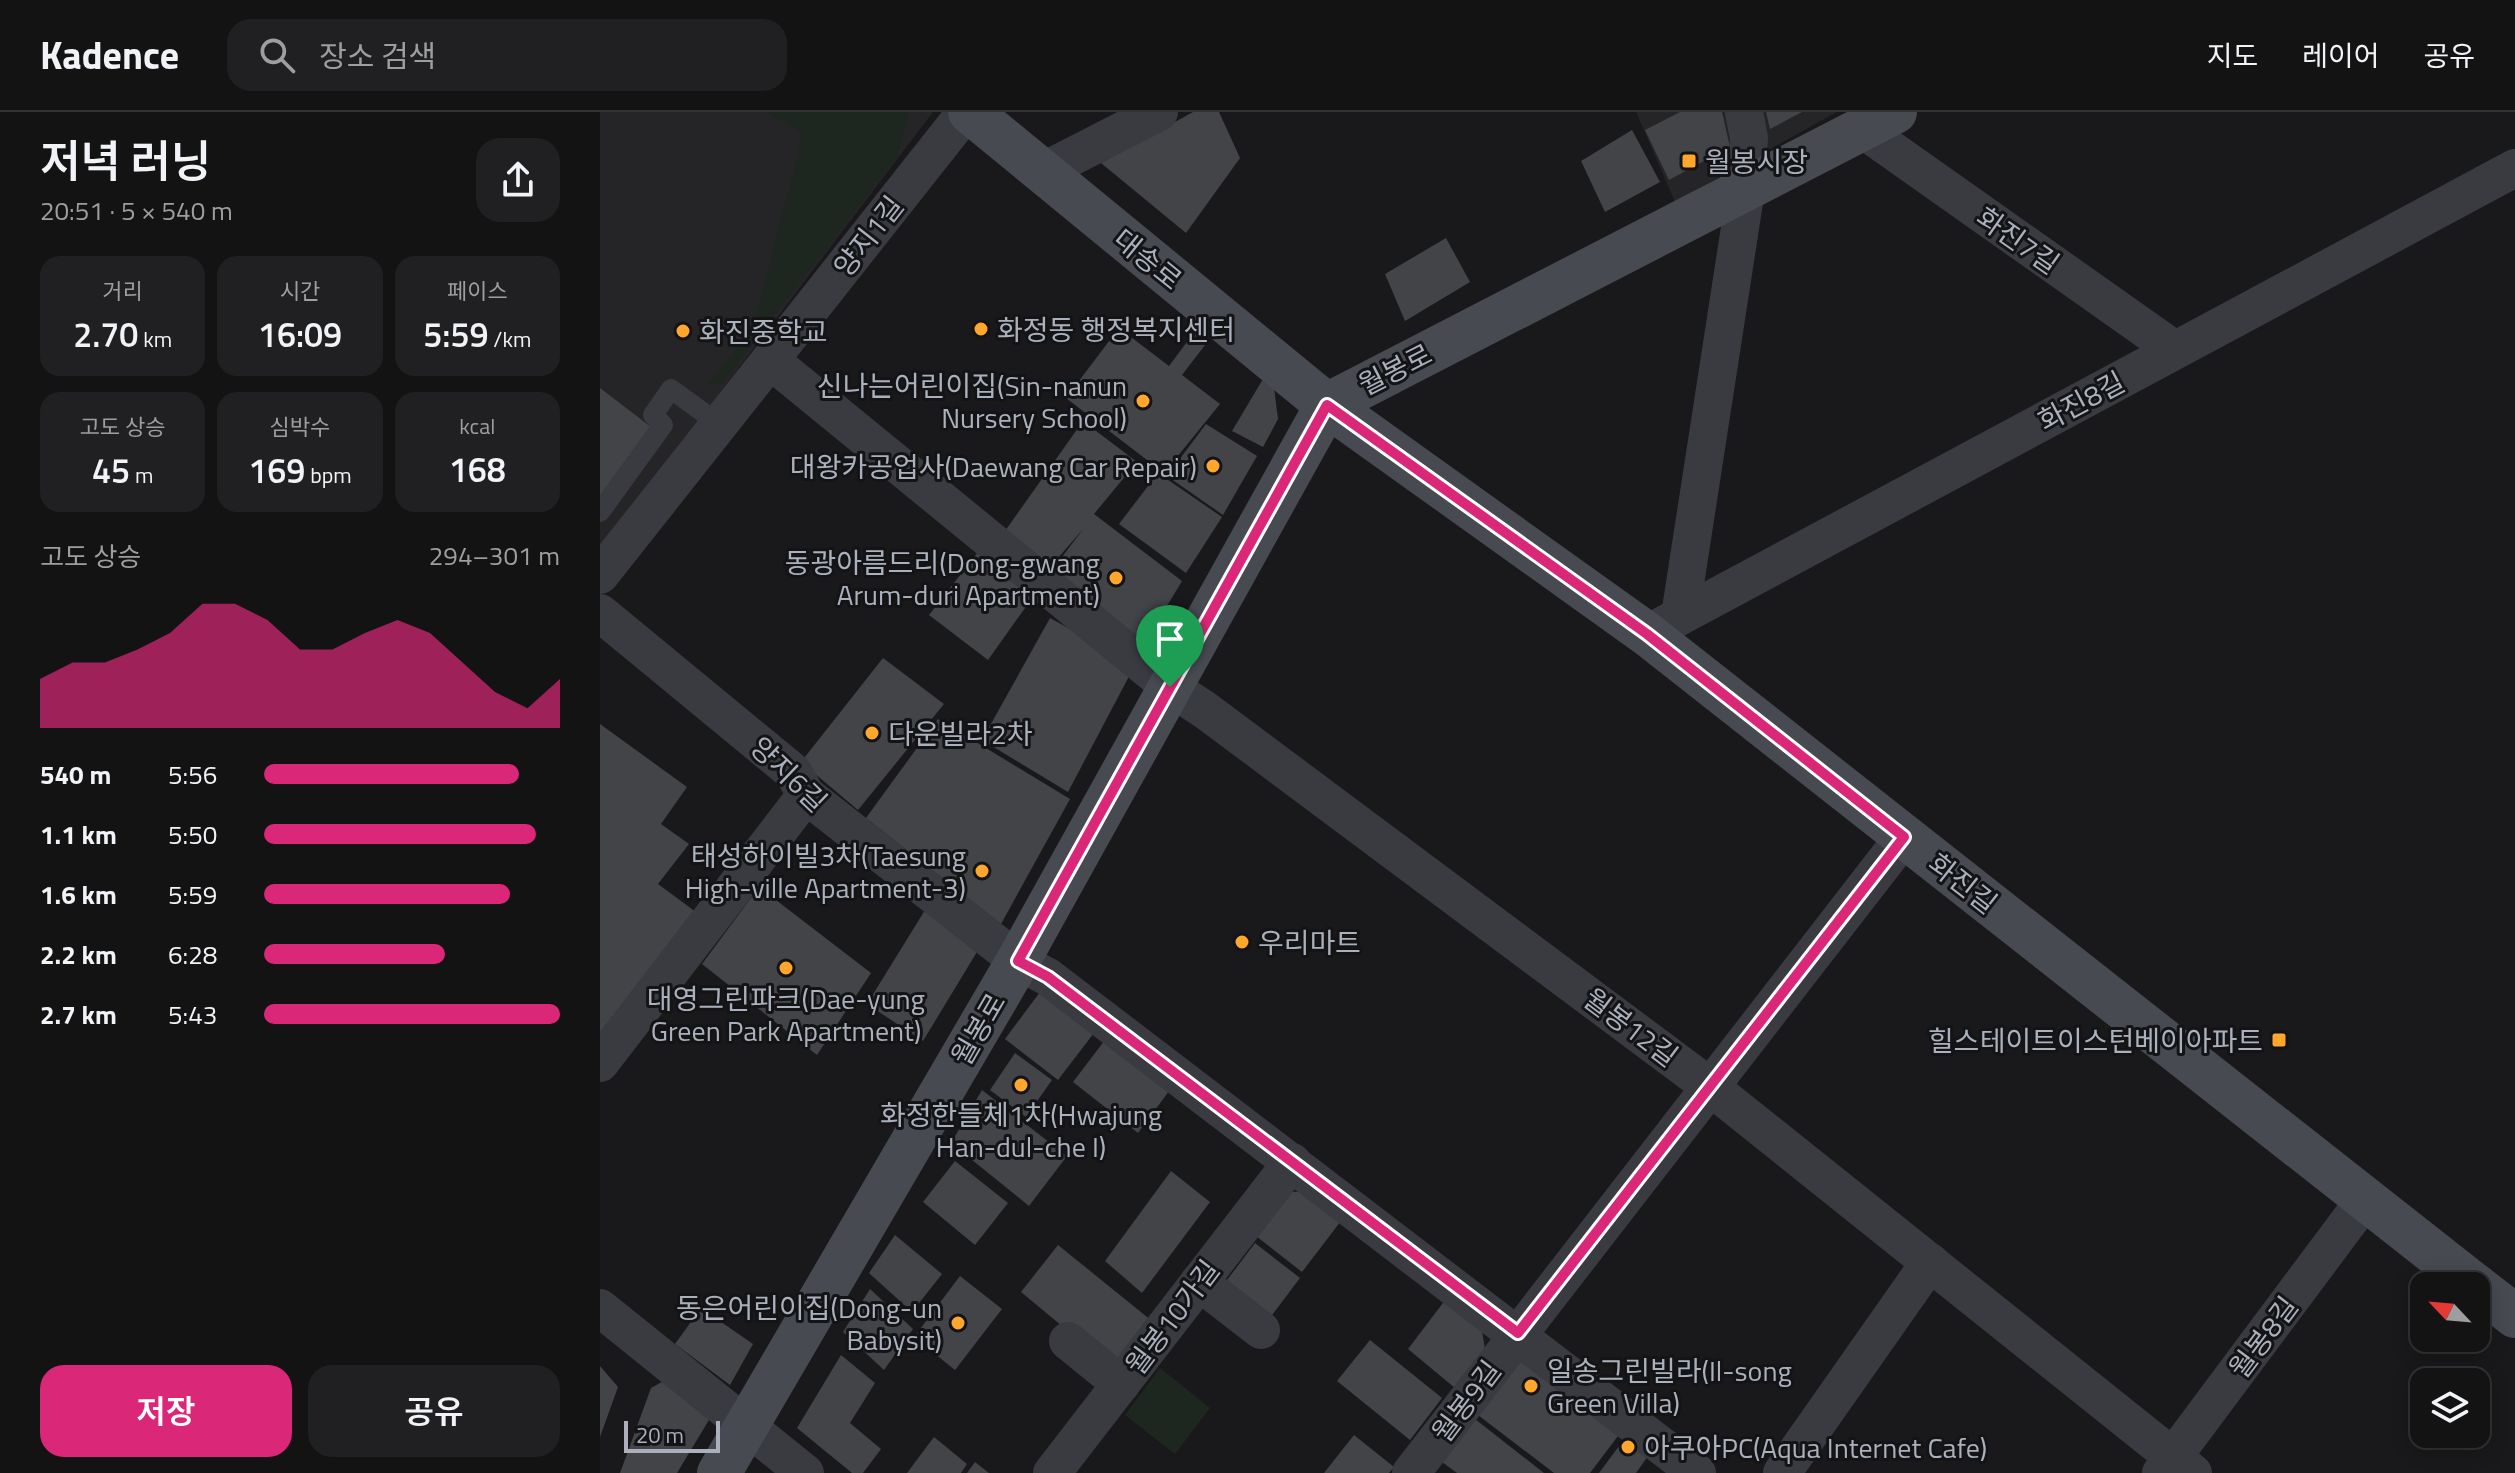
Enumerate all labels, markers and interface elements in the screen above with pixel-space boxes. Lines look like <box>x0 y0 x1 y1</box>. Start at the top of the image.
search box <box>227 19 787 91</box>
text: Kadence <box>40 26 179 84</box>
icon: search <box>255 33 299 77</box>
text: 장소 검색 <box>319 33 436 79</box>
text: 지도 <box>2207 34 2258 77</box>
text: 레이어 <box>2302 34 2379 77</box>
text: 공유 <box>2423 34 2475 77</box>
text: 저녁 러닝 <box>40 127 212 194</box>
button: share <box>476 138 560 222</box>
place label: 월봉시장 <box>1705 140 1808 183</box>
marker: 월봉시장 <box>1680 152 1698 170</box>
street label: 양지1길 <box>822 186 914 286</box>
text: 20:51 · 5 × 540 m <box>40 191 233 230</box>
street label: 화진7길 <box>1968 196 2068 284</box>
street label: 대송로 <box>1104 218 1192 300</box>
text: 거리 <box>102 274 143 308</box>
text: 시간 <box>280 274 320 308</box>
text: 페이스 <box>447 274 508 308</box>
text: 2.70 <box>73 308 138 360</box>
text: 16:09 <box>258 308 342 360</box>
text: 5:59 <box>423 308 489 360</box>
place label: 화정동 행정복지센터 <box>997 308 1235 351</box>
place label: 화진중학교 <box>699 310 828 353</box>
marker: 화정동 행정복지센터 <box>972 320 990 338</box>
text: km <box>138 322 172 356</box>
text: /km <box>489 322 531 356</box>
marker: 화진중학교 <box>674 322 692 340</box>
street label: 월봉로 <box>1351 332 1439 406</box>
street label: 화진8길 <box>2030 360 2132 442</box>
place label: 신나는어린이집(Sin-nanun Nursery School) <box>817 364 1127 439</box>
marker: 신나는어린이집(Sin-nanun Nursery School) <box>1134 392 1152 410</box>
text: kcal <box>459 409 495 443</box>
text: 고도 상승 <box>80 410 166 444</box>
text: 심박수 <box>270 410 330 444</box>
text: 168 <box>449 443 506 495</box>
text: 45 <box>92 444 130 496</box>
text: 169 <box>248 444 305 496</box>
place label: 대왕카공업사(Daewang Car Repair) <box>790 445 1197 488</box>
marker: 대왕카공업사(Daewang Car Repair) <box>1204 457 1222 475</box>
text: m <box>130 458 153 492</box>
text: bpm <box>305 458 352 492</box>
text: 294–301 m <box>429 536 560 575</box>
text: 고도 상승 <box>40 537 141 576</box>
place label: 동광아름드리(Dong-gwang Arum-duri Apartment) <box>785 541 1100 616</box>
marker: 동광아름드리(Dong-gwang Arum-duri Apartment) <box>1107 569 1125 587</box>
pin <box>1136 605 1204 687</box>
icon: arrive <box>1148 617 1192 661</box>
place label: 다운빌라2차 <box>888 712 1033 755</box>
marker: 다운빌라2차 <box>863 724 881 742</box>
street label: 양지6길 <box>741 726 837 822</box>
text: 540 m <box>40 755 111 794</box>
text: 5:56 <box>168 755 217 794</box>
text: 1.1 km <box>40 815 117 854</box>
text: 5:50 <box>168 815 217 854</box>
place label: 태성하이빌3차(Taesung High-ville Apartment-3) <box>685 834 966 909</box>
street label: 화진길 <box>1919 842 2007 924</box>
marker: 태성하이빌3차(Taesung High-ville Apartment-3) <box>973 862 991 880</box>
text: 1.6 km <box>40 875 117 914</box>
text: 5:59 <box>168 875 217 914</box>
place label: 우리마트 <box>1258 921 1361 964</box>
marker: 우리마트 <box>1233 933 1251 951</box>
text: 2.2 km <box>40 935 117 974</box>
text: 6:28 <box>168 935 217 974</box>
marker: 대영그린파크(Dae-yung Green Park Apartment) <box>777 959 795 977</box>
place label: 대영그린파크(Dae-yung Green Park Apartment) <box>647 977 925 1052</box>
street label: 월봉12길 <box>1575 977 1687 1077</box>
street label: 월봉로 <box>940 985 1016 1073</box>
text: 2.7 km <box>40 995 117 1034</box>
text: 5:43 <box>168 995 217 1034</box>
place label: 힐스테이트이스턴베이아파트 <box>1928 1019 2263 1062</box>
marker: 힐스테이트이스턴베이아파트 <box>2270 1031 2288 1049</box>
marker: 화정한들체1차(Hwajung Han-dul-che I) <box>1012 1076 1030 1094</box>
place label: 화정한들체1차(Hwajung Han-dul-che I) <box>880 1093 1162 1168</box>
street label: 월봉10가길 <box>1114 1250 1230 1384</box>
north arrow <box>2410 1272 2490 1352</box>
map controls <box>2410 1272 2490 1448</box>
place label: 동은어린이집(Dong-un Babysit) <box>676 1286 942 1361</box>
street label: 월봉8길 <box>2218 1287 2308 1387</box>
marker: 동은어린이집(Dong-un Babysit) <box>949 1314 967 1332</box>
place label: 일송그린빌라(Il-song Green Villa) <box>1547 1349 1792 1424</box>
street label: 월봉9길 <box>1421 1351 1511 1451</box>
button: 저장 <box>40 1365 292 1457</box>
button: 공유 <box>308 1365 560 1457</box>
button: layers <box>2410 1368 2490 1448</box>
marker: 일송그린빌라(Il-song Green Villa) <box>1522 1377 1540 1395</box>
scale bar <box>624 1417 720 1453</box>
text: 20 m <box>636 1418 684 1452</box>
place label: 아쿠아PC(Aqua Internet Cafe) <box>1644 1426 1987 1469</box>
marker: 아쿠아PC(Aqua Internet Cafe) <box>1619 1438 1637 1456</box>

